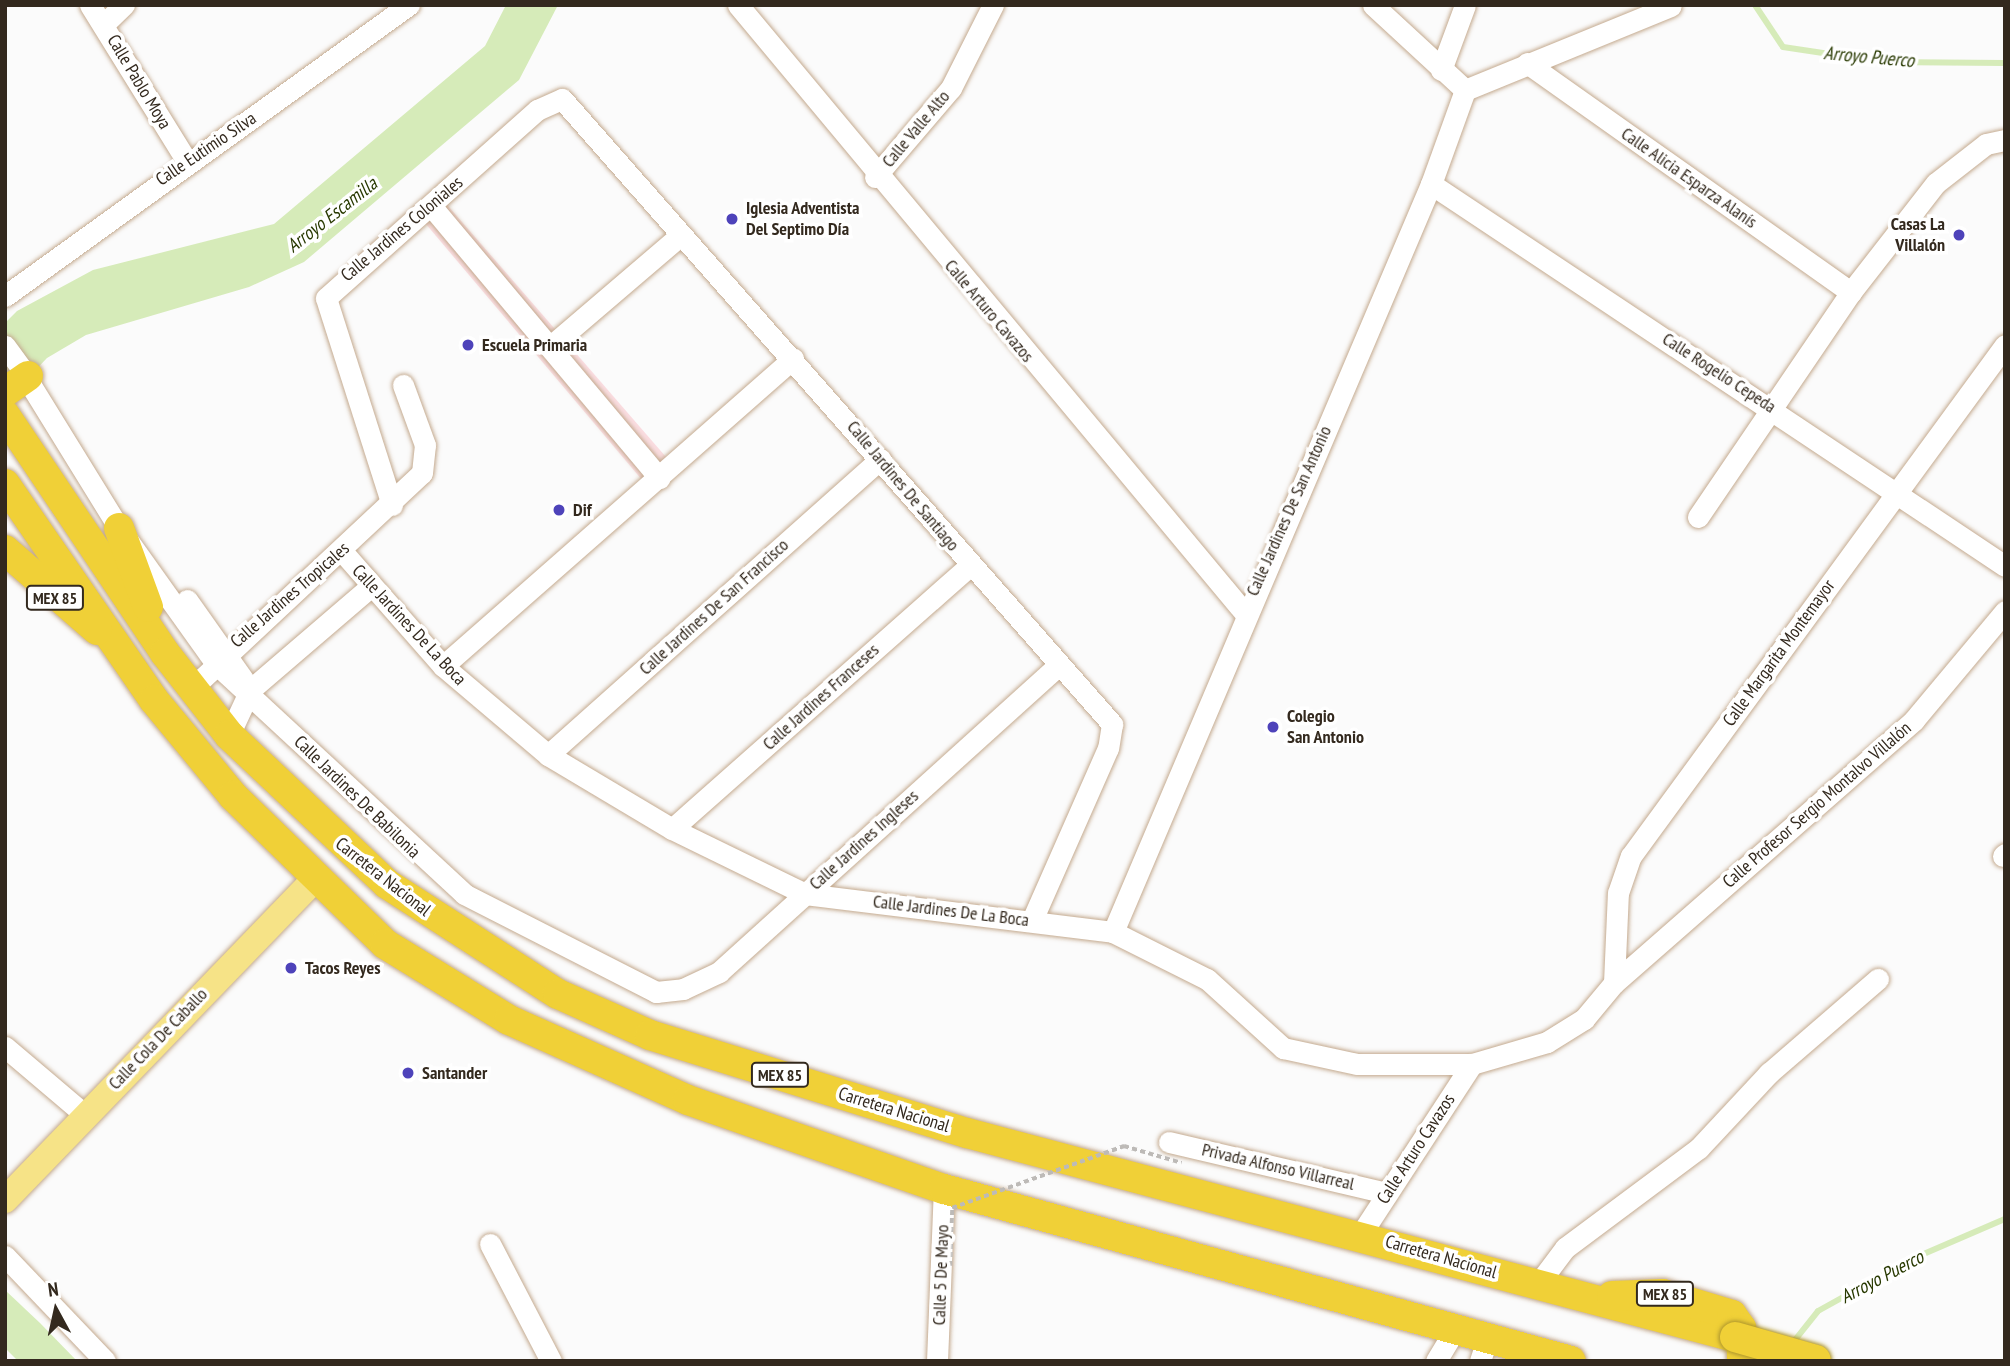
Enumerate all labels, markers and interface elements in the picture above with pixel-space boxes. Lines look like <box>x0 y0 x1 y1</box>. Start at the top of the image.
street label: Calle Pablo Moya <box>102 31 176 133</box>
water label: Arroyo Puerco <box>1823 42 1915 72</box>
street label: Calle Valle Alto <box>877 86 955 172</box>
street label: Calle Eutimio Silva <box>152 107 260 191</box>
street label: Calle Alicia Esparza Alanís <box>1617 123 1761 233</box>
street label: Calle Jardines Coloniales <box>337 172 467 286</box>
water label: Arroyo Escamilla <box>282 173 382 257</box>
place label: Iglesia Adventista Del Septimo Día <box>746 198 860 241</box>
marker: Iglesia Adventista Del Septimo Día <box>724 211 740 227</box>
place label: Casas La Villalón <box>1891 214 1945 256</box>
marker: Casas La Villalón <box>1951 227 1967 243</box>
street label: Calle Arturo Cavazos <box>940 255 1038 367</box>
street label: Calle Rogelio Cepeda <box>1658 328 1780 418</box>
place label: Escuela Primaria <box>482 334 587 356</box>
marker: Escuela Primaria <box>460 337 476 353</box>
street label: Calle Jardines De Santiago <box>842 416 964 556</box>
street label: Calle Jardines De San Antonio <box>1242 422 1336 600</box>
place label: Dif <box>573 499 591 521</box>
marker: Dif <box>551 502 567 518</box>
street label: Calle Jardines De San Francisco <box>635 534 793 680</box>
street label: Calle Jardines Tropicales <box>226 537 354 653</box>
street label: Calle Jardines De La Boca <box>348 560 470 690</box>
street label: Calle Margarita Montemayor <box>1719 575 1839 731</box>
road number: MEX 85 <box>25 586 85 610</box>
street label: Calle Jardines Franceses <box>758 639 884 755</box>
place label: Colegio San Antonio <box>1287 706 1365 748</box>
street label: Calle Profesor Sergio Montalvo Villalón <box>1718 717 1916 893</box>
marker: Colegio San Antonio <box>1265 719 1281 735</box>
street label: Calle Jardines De Babilonia <box>289 731 425 863</box>
street label: Calle Jardines Ingleses <box>805 785 923 895</box>
street label: Carretera Nacional <box>331 833 435 921</box>
street label: Calle Jardines De La Boca <box>872 891 1030 931</box>
place label: Tacos Reyes <box>305 957 380 979</box>
marker: Tacos Reyes <box>283 960 299 976</box>
street label: Calle Cola De Caballo <box>104 984 212 1094</box>
place label: Santander <box>422 1062 487 1084</box>
road number: MEX 85 <box>750 1063 810 1088</box>
marker: Santander <box>400 1065 416 1081</box>
street label: Carretera Nacional <box>836 1083 952 1137</box>
street label: Calle Arturo Cavazos <box>1372 1090 1460 1208</box>
street label: Privada Alfonso Villarreal <box>1199 1139 1357 1195</box>
street label: Calle 5 De Mayo <box>928 1224 954 1326</box>
street label: Carretera Nacional <box>1383 1231 1499 1283</box>
water label: Arroyo Puerco <box>1837 1246 1927 1308</box>
north arrow <box>21 1275 91 1345</box>
text: N <box>46 1277 60 1302</box>
road number: MEX 85 <box>1635 1282 1695 1306</box>

